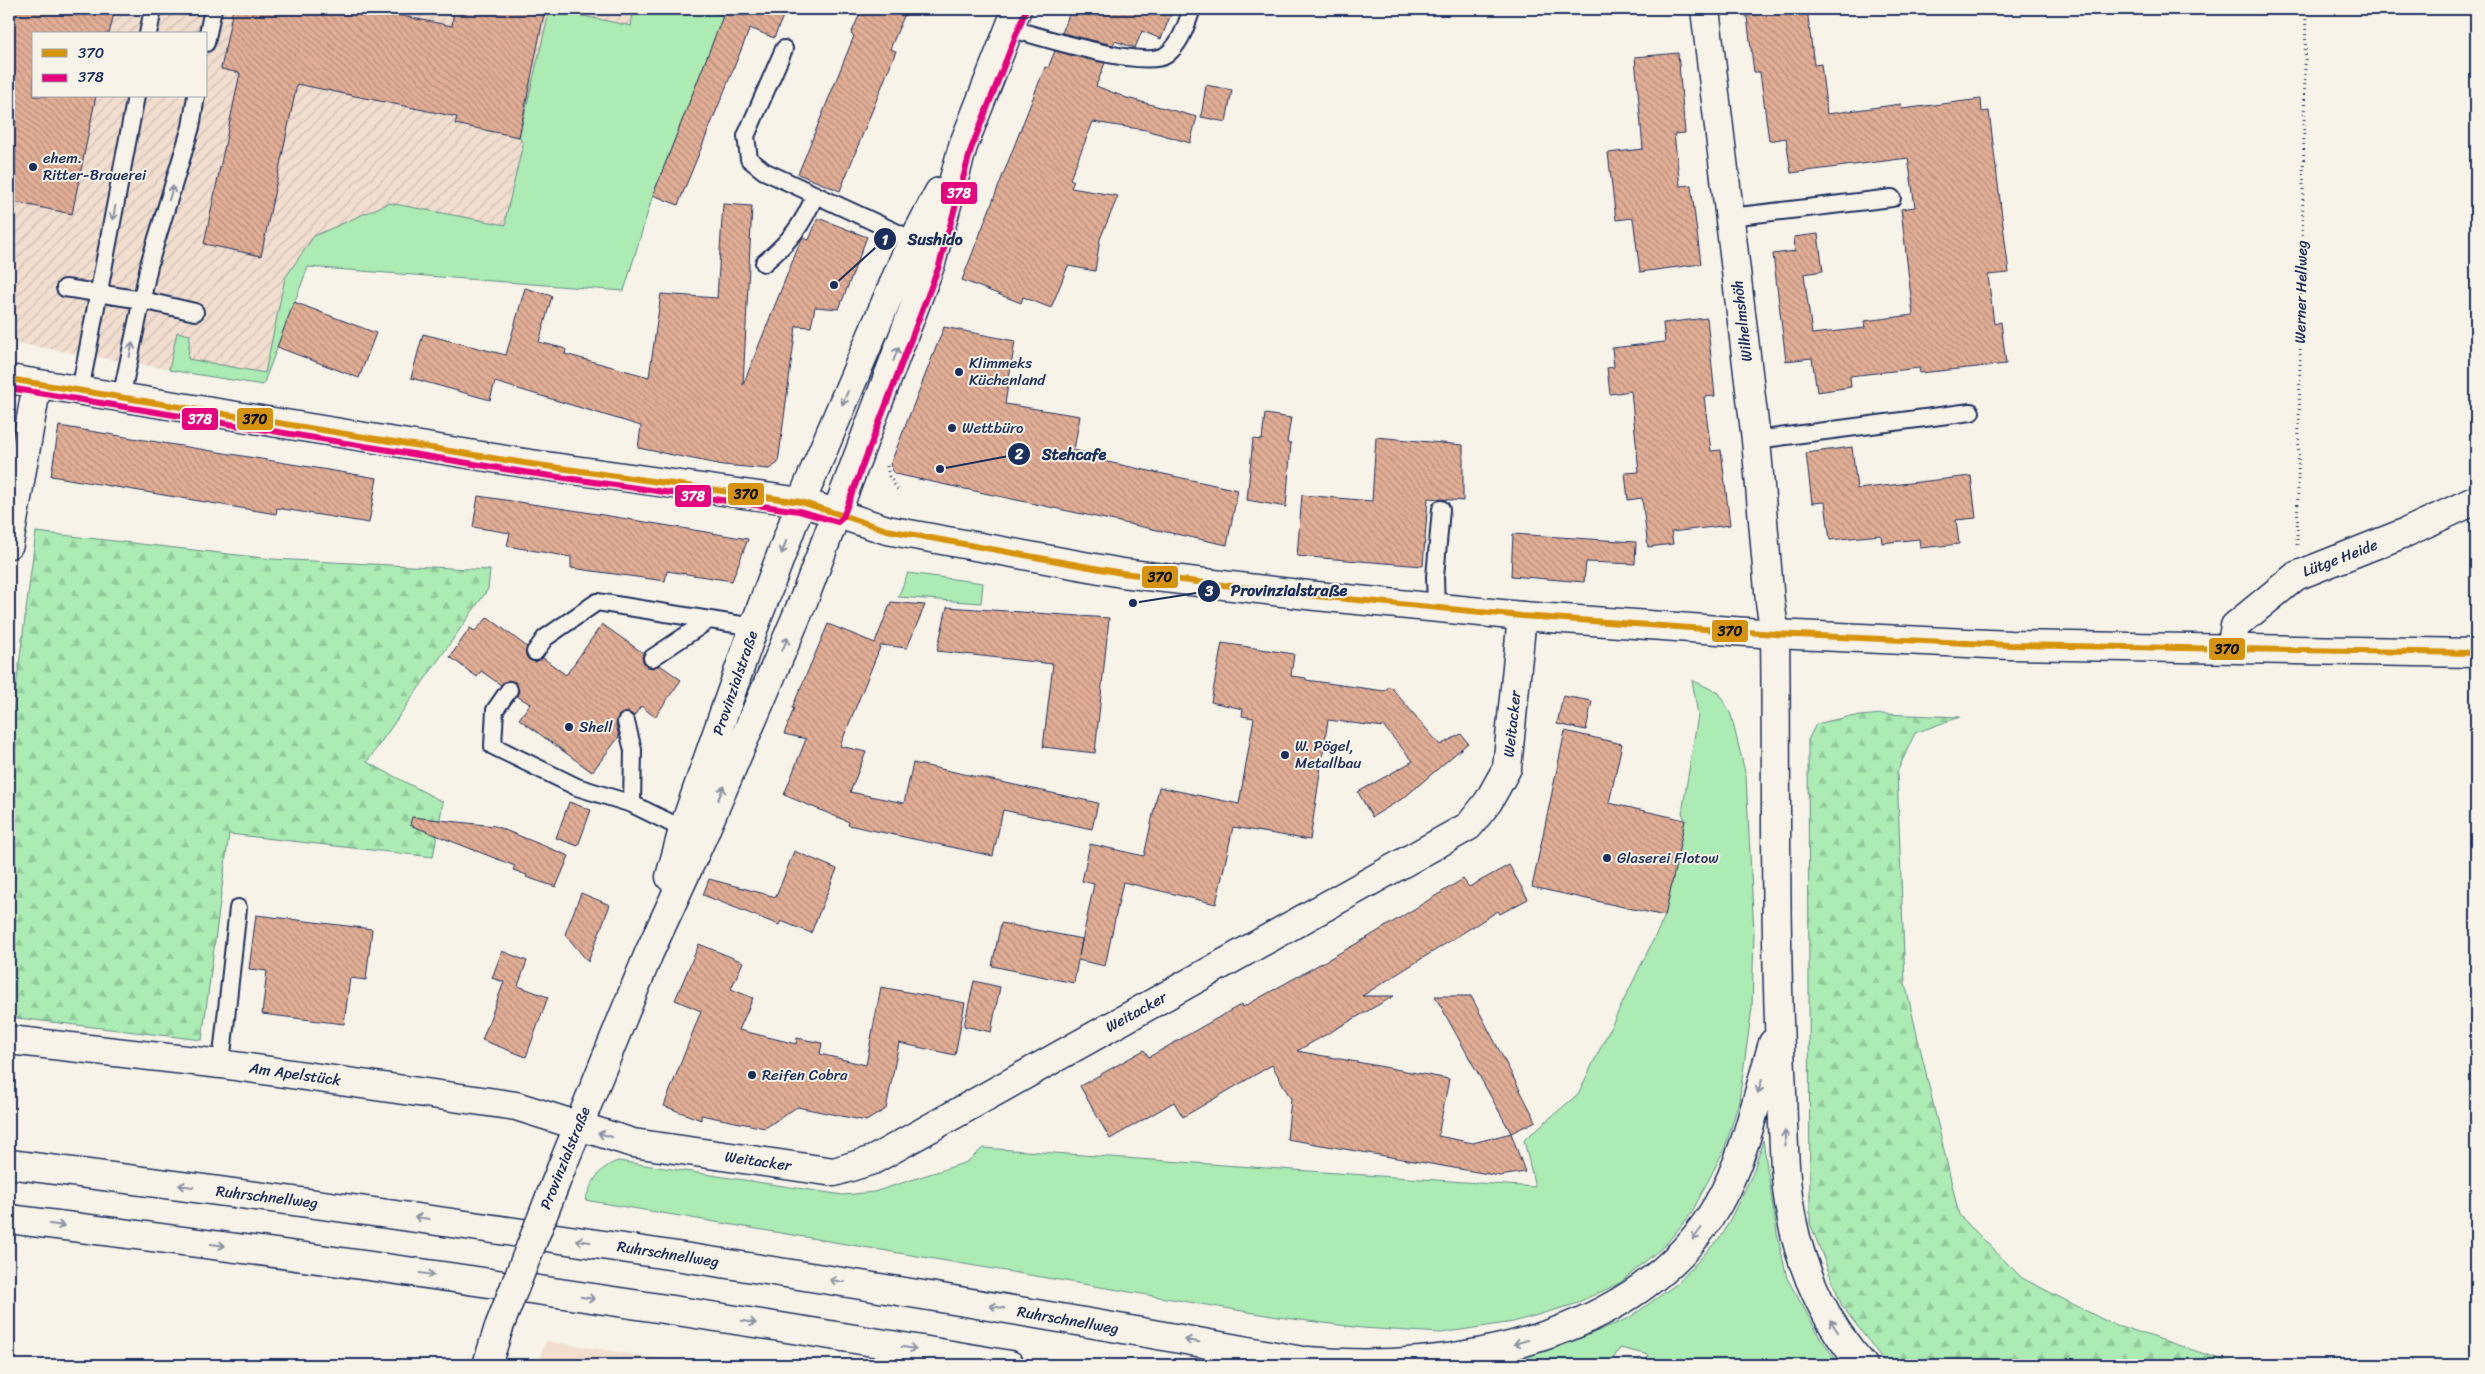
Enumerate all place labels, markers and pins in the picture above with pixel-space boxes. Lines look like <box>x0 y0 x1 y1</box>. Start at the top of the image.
place label: ehem. Ritter-Brauerei <box>43 145 147 188</box>
marker: ehem. Ritter-Brauerei <box>27 161 39 173</box>
callout: Sushido <box>873 224 973 255</box>
place label: Klimmeks Küchenland <box>969 350 1046 393</box>
marker: Klimmeks Küchenland <box>953 366 965 378</box>
place label: Wettbüro <box>962 415 1024 441</box>
marker: Wettbüro <box>946 422 958 434</box>
callout: Stehcafe <box>1007 439 1116 470</box>
callout: Provinzialstraße <box>1196 575 1357 606</box>
place label: Shell <box>579 714 613 740</box>
marker: Shell <box>563 721 575 733</box>
place label: W. Pögel, Metallbau <box>1295 733 1361 776</box>
marker: W. Pögel, Metallbau <box>1279 749 1291 761</box>
place label: Glaserei Flotow <box>1617 845 1719 871</box>
marker: Glaserei Flotow <box>1601 852 1613 864</box>
place label: Reifen Cobra <box>762 1062 848 1088</box>
marker: Reifen Cobra <box>746 1069 758 1081</box>

